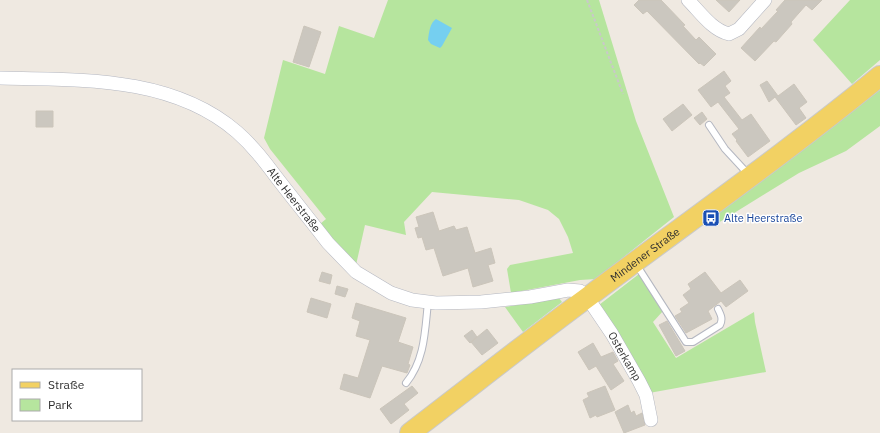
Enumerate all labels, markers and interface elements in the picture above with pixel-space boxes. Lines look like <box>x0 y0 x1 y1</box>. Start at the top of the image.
street label: Alte Heerstraße <box>264 164 324 235</box>
bus stop icon: Alte Heerstraße <box>701 208 721 228</box>
place label: Alte Heerstraße <box>724 211 802 225</box>
street label: Mindener Straße <box>608 224 682 285</box>
street label: Osterkamp <box>605 329 644 383</box>
legend <box>12 369 142 421</box>
text: Straße <box>48 377 85 392</box>
text: Park <box>48 397 73 412</box>

